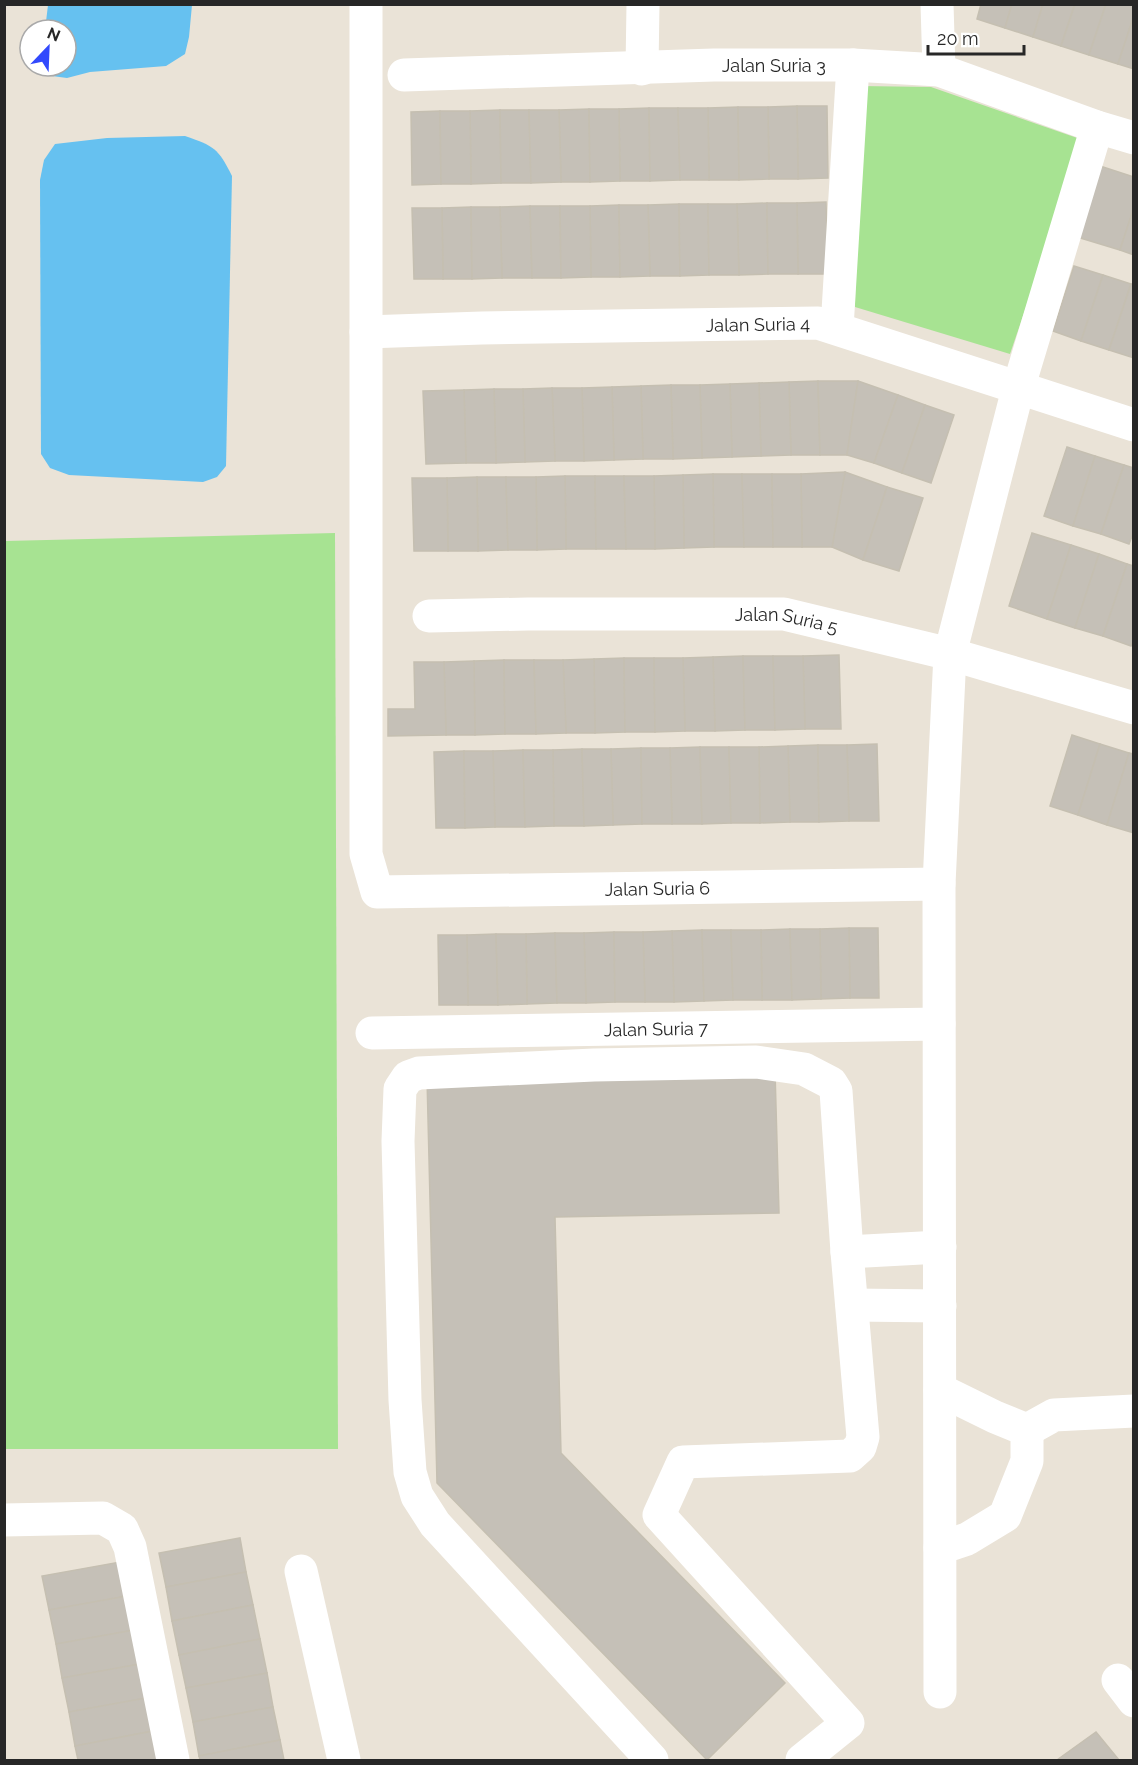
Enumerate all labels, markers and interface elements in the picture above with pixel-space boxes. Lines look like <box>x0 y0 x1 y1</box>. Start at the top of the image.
north arrow <box>18 18 78 78</box>
scale bar <box>928 18 1024 56</box>
text: N <box>44 24 63 46</box>
text: 20 m <box>937 28 979 49</box>
street label: Jalan Suria 3 <box>722 55 826 76</box>
street label: Jalan Suria 4 <box>706 313 810 335</box>
street label: Jalan Suria 5 <box>735 604 840 637</box>
street label: Jalan Suria 6 <box>605 877 710 899</box>
street label: Jalan Suria 7 <box>604 1017 709 1040</box>

